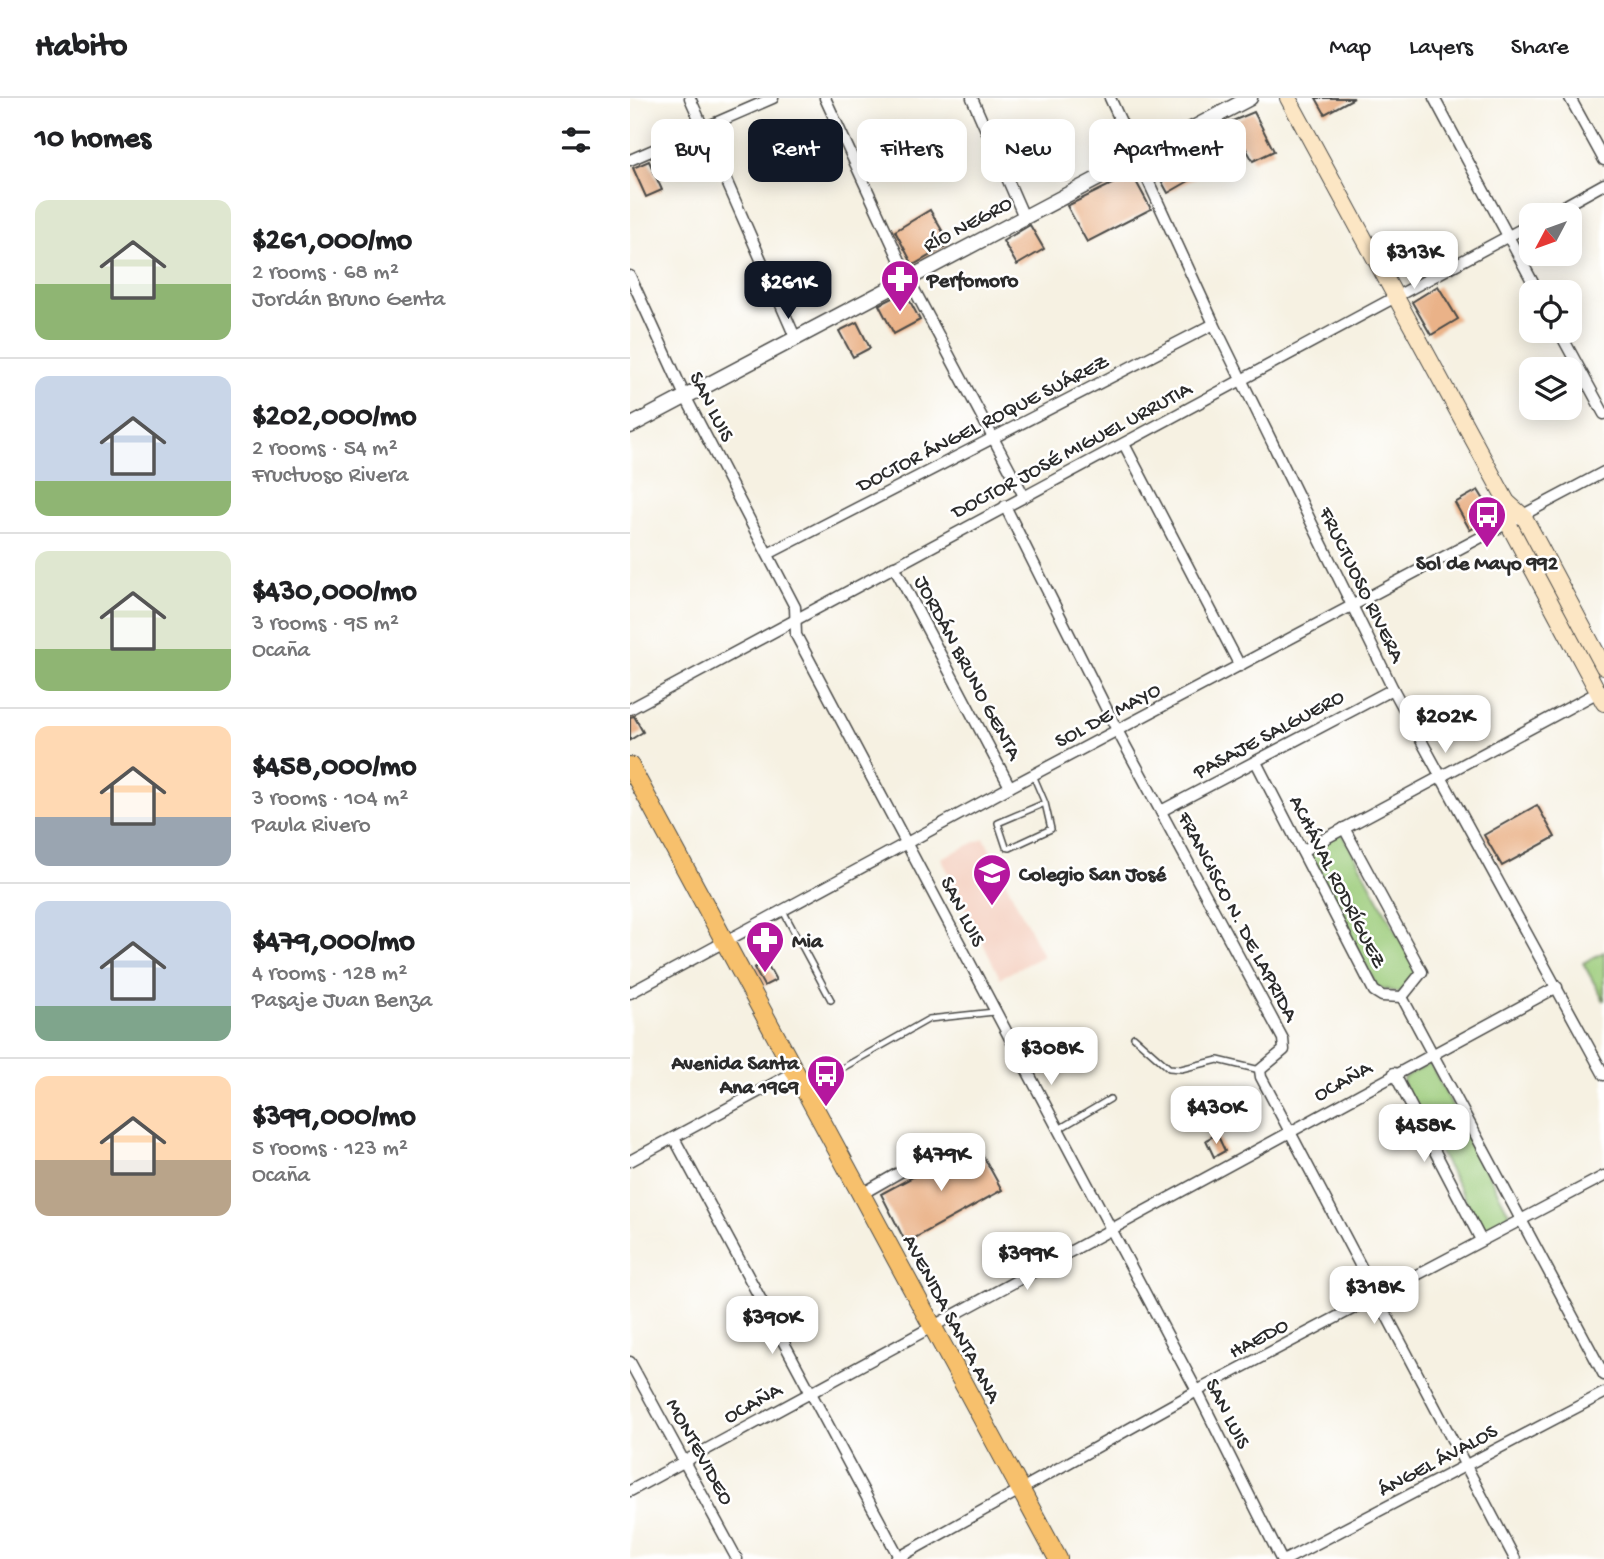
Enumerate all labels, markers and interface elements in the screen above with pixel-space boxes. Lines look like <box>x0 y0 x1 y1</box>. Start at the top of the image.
text: Habito <box>35 29 127 67</box>
text: Map <box>1329 34 1371 63</box>
text: Layers <box>1409 34 1473 63</box>
text: Share <box>1511 34 1569 63</box>
chip: Buy <box>651 119 734 182</box>
chip: Rent <box>748 119 843 182</box>
chip: Filters <box>857 119 967 182</box>
chip: New <box>981 119 1075 182</box>
chip: Apartment <box>1089 119 1246 182</box>
icon: filters <box>557 121 595 159</box>
text: 10 homes <box>35 123 151 158</box>
street label: RÍO NEGRO <box>920 192 1018 260</box>
north arrow <box>1519 203 1582 266</box>
map controls <box>1519 203 1582 420</box>
text: $261,000/mo <box>252 225 412 260</box>
icon: home <box>91 228 175 312</box>
pin: $313K <box>1365 232 1463 291</box>
text: $313K <box>1386 240 1442 267</box>
pharmacy icon: Perfomoro <box>879 258 921 313</box>
text: 2 rooms · 68 m² <box>252 260 399 287</box>
pin: $261K <box>739 262 837 321</box>
text: $261K <box>760 270 816 297</box>
place label: Perfomoro <box>926 270 1018 295</box>
button: locate <box>1519 280 1582 343</box>
text: Jordán Bruno Genta <box>252 287 445 314</box>
street label: DOCTOR ÁNGEL ROQUE SUÁREZ <box>851 349 1114 501</box>
button: layers <box>1519 357 1582 420</box>
street label: SAN LUIS <box>682 368 738 447</box>
street label: DOCTOR JOSÉ MIGUEL URRUTIA <box>946 377 1198 527</box>
text: $202,000/mo <box>252 401 417 436</box>
icon: home <box>91 404 175 488</box>
text: 2 rooms · 54 m² <box>252 436 398 463</box>
text: Fructuoso Rivera <box>252 463 408 490</box>
bus stop icon: Sol de Mayo 992 <box>1466 494 1508 549</box>
street label: FRUCTUOSO RIVERA <box>1311 503 1409 669</box>
place label: Sol de Mayo 992 <box>1416 553 1559 578</box>
street label: JORDÁN BRUNO GENTA <box>907 572 1027 767</box>
text: $430,000/mo <box>252 576 417 611</box>
icon: home <box>91 579 175 663</box>
text: 3 rooms · 95 m² <box>252 611 399 638</box>
text: Ocaña <box>252 638 310 665</box>
street label: SOL DE MAYO <box>1052 679 1166 755</box>
street label: PASAJE SALGUERO <box>1189 686 1350 787</box>
pin: $202K <box>1396 696 1494 755</box>
text: $202K <box>1416 704 1474 731</box>
text: $458,000/mo <box>252 751 417 786</box>
icon: home <box>91 754 175 838</box>
text: 3 rooms · 104 m² <box>252 786 408 813</box>
street label: ACHÁVAL RODRÍGUEZ <box>1282 792 1391 973</box>
street label: FRANCISCO N. DE LAPRIDA <box>1170 808 1303 1028</box>
text: Paula Rivero <box>252 813 371 840</box>
school or university icon: Colegio San José <box>971 852 1013 907</box>
place label: Colegio San José <box>1018 864 1167 889</box>
street label: SAN LUIS <box>933 873 989 952</box>
pharmacy icon: Mia <box>744 919 786 974</box>
text: $479,000/mo <box>252 926 415 961</box>
icon: home <box>91 929 175 1013</box>
place label: Mia <box>792 931 824 956</box>
text: 4 rooms · 128 m² <box>252 961 407 988</box>
text: Pasaje Juan Benza <box>252 988 432 1015</box>
pin: $308K <box>1002 1028 1100 1087</box>
text: $308K <box>1021 1036 1081 1063</box>
place label: Avenida Santa Ana 1969 <box>670 1053 800 1102</box>
bus stop icon: Avenida Santa Ana 1969 <box>805 1053 847 1108</box>
street label: OCAÑA <box>1310 1056 1378 1109</box>
pin: $430K <box>1167 1086 1265 1146</box>
text: $430K <box>1187 1095 1245 1122</box>
text: $399,000/mo <box>252 1101 416 1136</box>
icon: home <box>91 1104 175 1188</box>
pin: $458K <box>1375 1104 1473 1164</box>
text: $458K <box>1395 1113 1453 1140</box>
pin: $479K <box>892 1134 990 1193</box>
text: 5 rooms · 123 m² <box>252 1136 408 1163</box>
text: $479K <box>912 1142 970 1169</box>
text: Ocaña <box>252 1163 310 1190</box>
street label: AVENIDA SANTA ANA <box>895 1231 1006 1409</box>
pin: $399K <box>978 1232 1076 1292</box>
text: $399K <box>998 1241 1056 1268</box>
pin: $318K <box>1325 1266 1423 1326</box>
text: $318K <box>1346 1275 1402 1302</box>
pin: $390K <box>723 1296 821 1356</box>
text: $390K <box>742 1305 802 1332</box>
street label: HAEDO <box>1226 1314 1294 1366</box>
street label: SAN LUIS <box>1198 1375 1254 1454</box>
street label: OCAÑA <box>720 1378 788 1431</box>
street label: MONTEVIDEO <box>658 1395 738 1511</box>
street label: ÁNGEL ÁVALOS <box>1374 1419 1503 1504</box>

